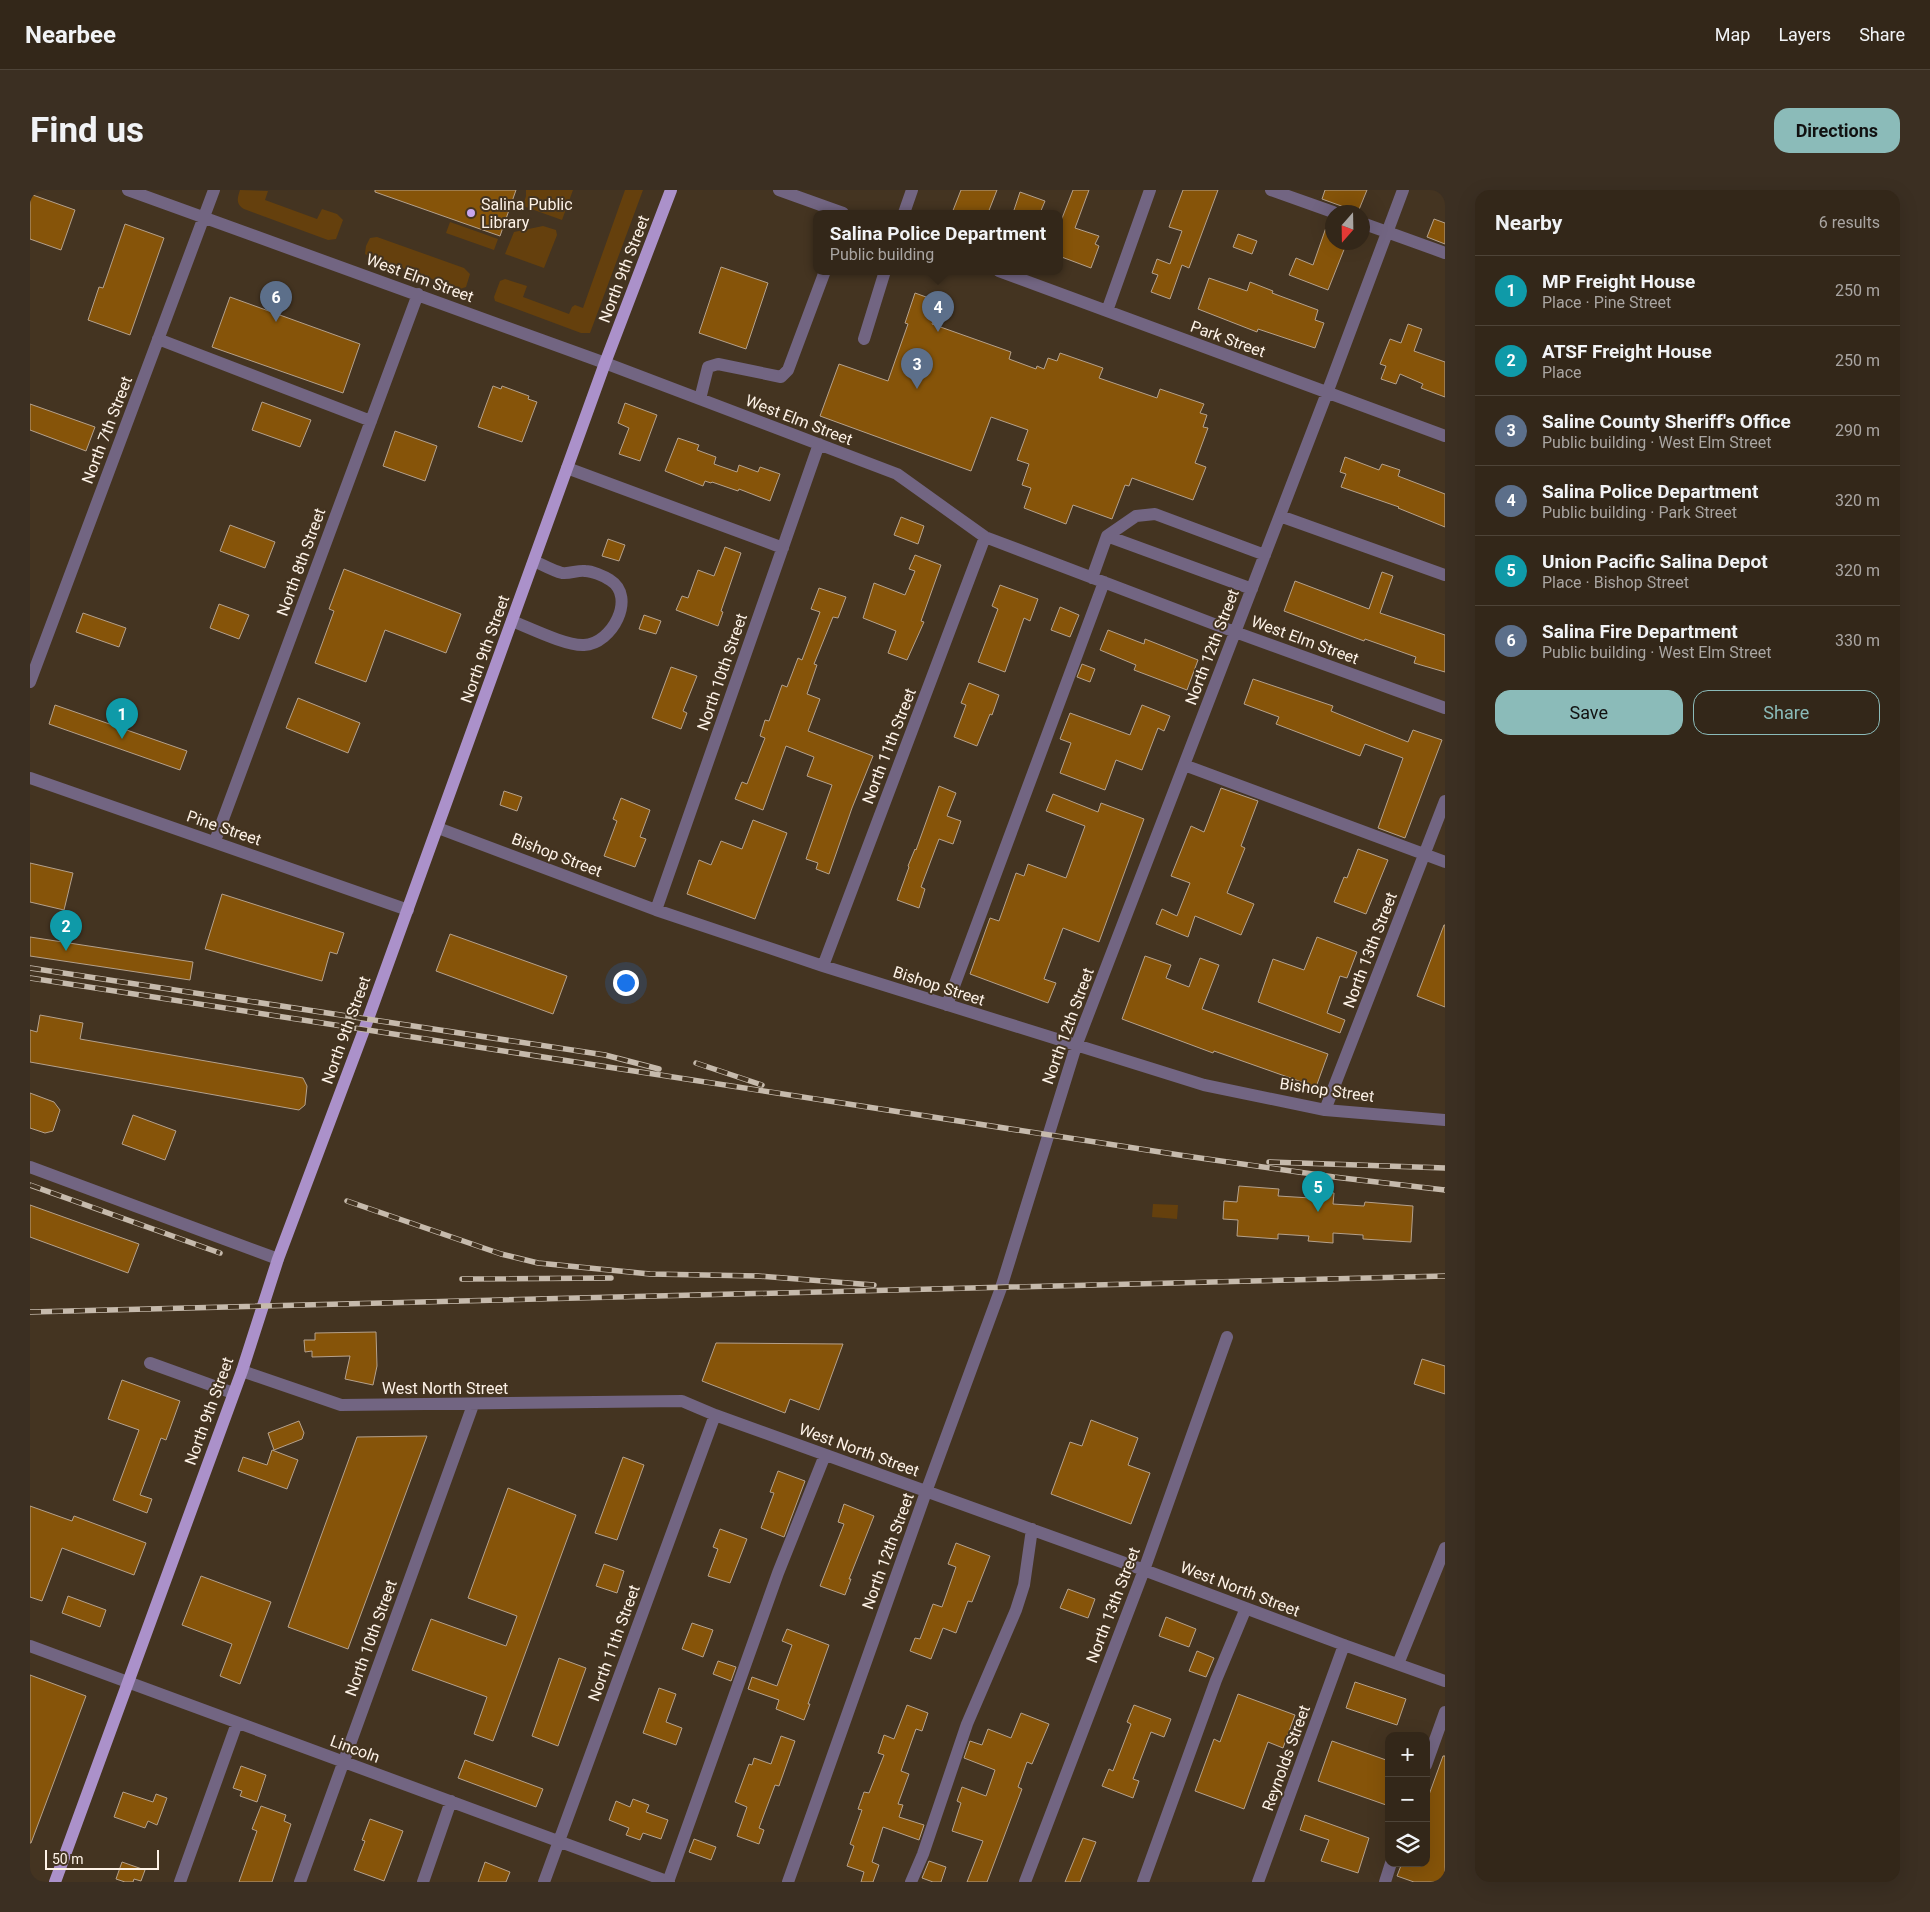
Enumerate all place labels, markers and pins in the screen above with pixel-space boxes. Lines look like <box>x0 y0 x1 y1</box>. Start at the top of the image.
place label: Salina Public Library <box>481 195 573 232</box>
marker: Salina Public Library <box>465 207 477 219</box>
pin: 6 <box>260 281 292 322</box>
pin: 4 <box>922 291 954 332</box>
pin: 3 <box>901 348 933 389</box>
pin: 1 <box>106 698 138 739</box>
pin: 2 <box>50 910 82 951</box>
pin: 5 <box>1302 1171 1334 1212</box>

